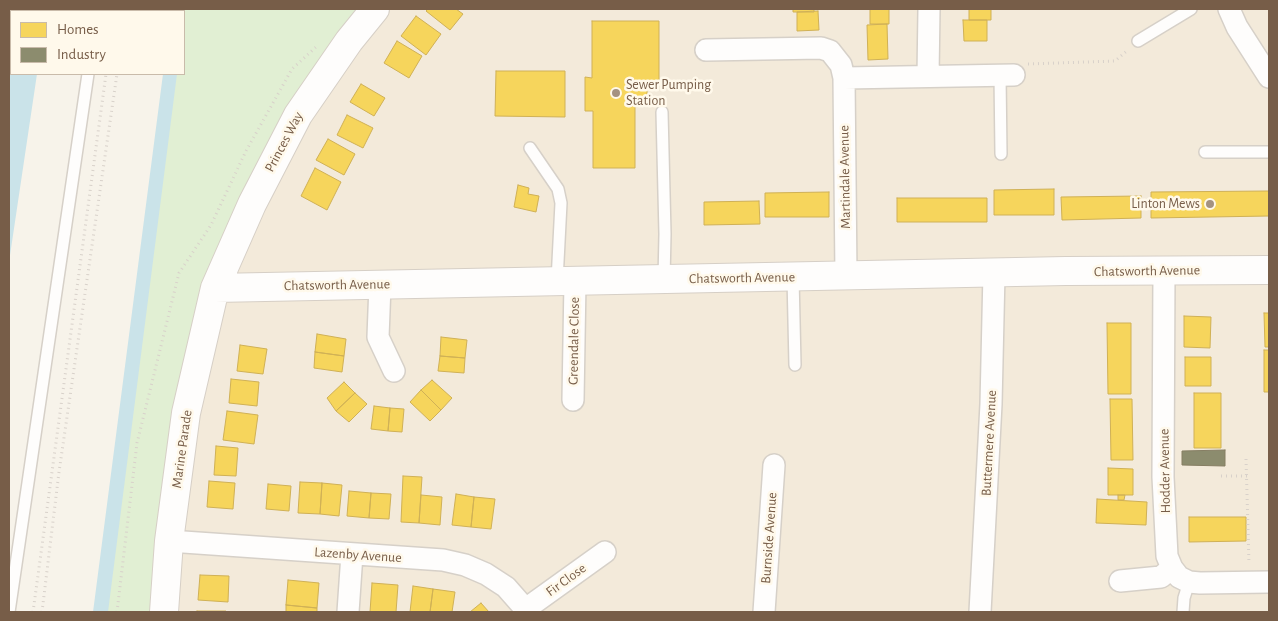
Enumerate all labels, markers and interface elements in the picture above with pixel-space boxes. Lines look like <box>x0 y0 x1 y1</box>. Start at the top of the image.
legend <box>10 10 185 75</box>
text: Homes <box>57 22 99 37</box>
text: Industry <box>57 47 106 62</box>
place label: Sewer Pumping Station <box>626 77 711 110</box>
marker: Sewer Pumping Station <box>610 87 622 99</box>
street label: Princes Way <box>261 109 307 175</box>
street label: Martindale Avenue <box>836 125 854 229</box>
place label: Linton Mews <box>1131 196 1200 212</box>
marker: Linton Mews <box>1204 198 1216 210</box>
street label: Chatsworth Avenue <box>1094 262 1200 280</box>
street label: Chatsworth Avenue <box>689 269 795 287</box>
street label: Chatsworth Avenue <box>284 276 390 294</box>
street label: Greendale Close <box>565 297 583 385</box>
street label: Buttermere Avenue <box>978 390 1000 496</box>
street label: Marine Parade <box>168 409 196 489</box>
street label: Hodder Avenue <box>1156 428 1174 514</box>
street label: Burnside Avenue <box>757 492 781 584</box>
street label: Lazenby Avenue <box>314 544 402 566</box>
street label: Fir Close <box>543 560 589 600</box>

